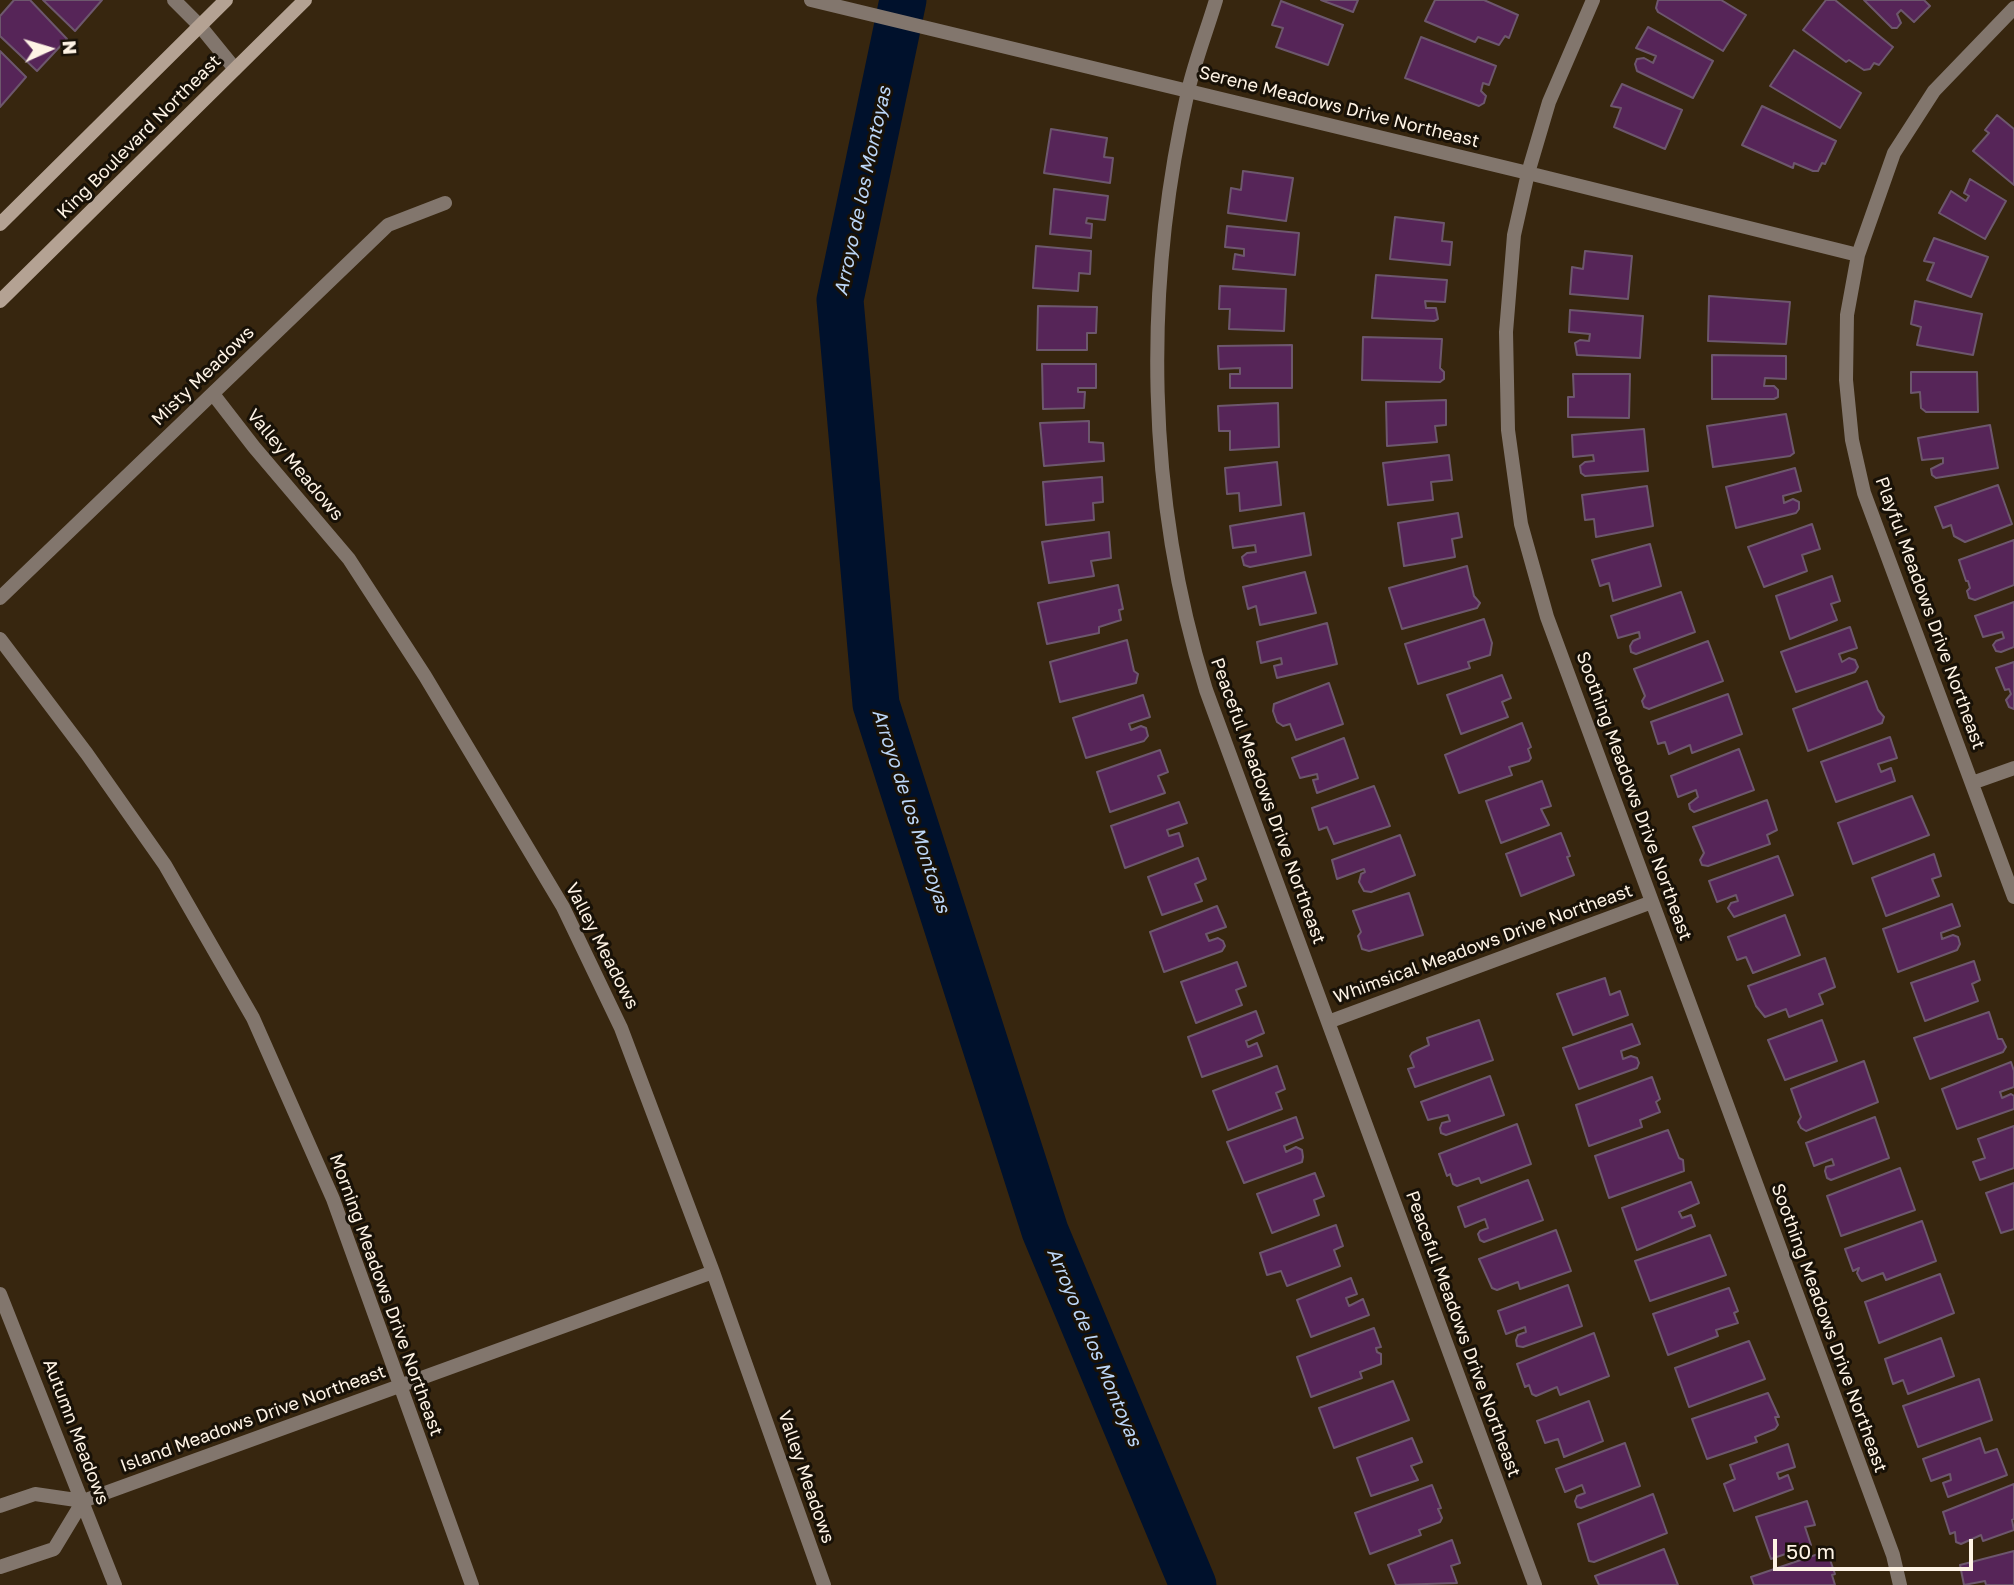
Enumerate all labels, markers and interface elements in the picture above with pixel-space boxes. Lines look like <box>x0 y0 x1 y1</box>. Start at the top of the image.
north arrow <box>14 14 84 84</box>
text: N <box>58 39 82 56</box>
street label: King Boulevard Northeast <box>53 51 225 223</box>
street label: Serene Meadows Drive Northeast <box>1197 62 1481 152</box>
water label: Arroyo de los Montoyas <box>830 84 896 298</box>
street label: Misty Meadows <box>147 322 259 430</box>
street label: Valley Meadows <box>242 405 348 525</box>
street label: Playful Meadows Drive Northeast <box>1871 474 1989 752</box>
street label: Soothing Meadows Drive Northeast <box>1572 649 1696 943</box>
street label: Peaceful Meadows Drive Northeast <box>1206 655 1330 947</box>
water label: Arroyo de los Montoyas <box>867 706 955 916</box>
street label: Valley Meadows <box>561 879 643 1013</box>
street label: Whimsical Meadows Drive Northeast <box>1331 880 1635 1008</box>
street label: Morning Meadows Drive Northeast <box>325 1151 447 1439</box>
street label: Soothing Meadows Drive Northeast <box>1767 1181 1891 1475</box>
street label: Peaceful Meadows Drive Northeast <box>1401 1188 1525 1480</box>
water label: Arroyo de los Montoyas <box>1042 1244 1146 1450</box>
street label: Autumn Meadows <box>38 1356 114 1508</box>
street label: Island Meadows Drive Northeast <box>117 1361 389 1477</box>
street label: Valley Meadows <box>773 1408 839 1546</box>
scale bar <box>1776 1526 1976 1570</box>
text: 50 m <box>1786 1538 1835 1564</box>

